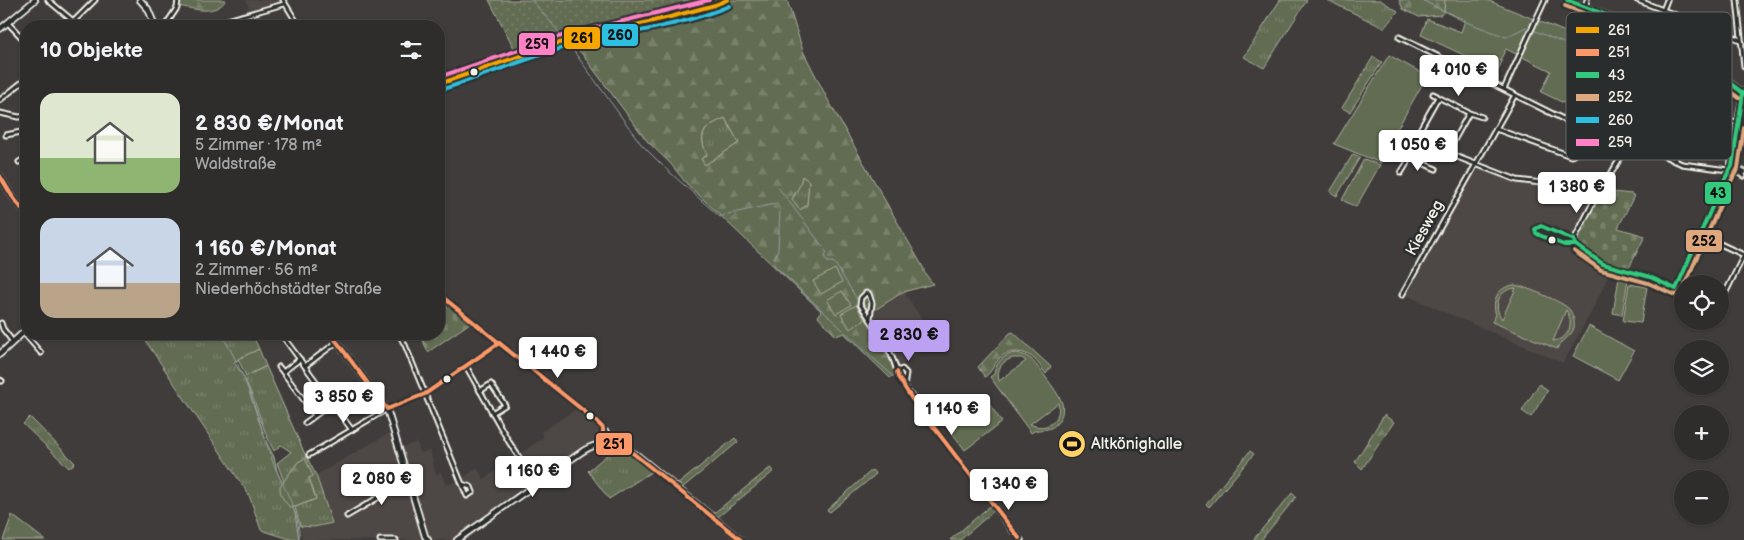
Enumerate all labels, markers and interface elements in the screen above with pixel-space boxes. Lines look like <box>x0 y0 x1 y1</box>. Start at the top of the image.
legend <box>1566 12 1732 160</box>
text: 261 <box>1608 22 1630 39</box>
line badge: 260 <box>601 23 639 47</box>
line badge: 261 <box>563 26 601 50</box>
text: 260 <box>607 27 633 44</box>
text: 261 <box>571 30 593 47</box>
line badge: 259 <box>518 32 556 56</box>
icon: filters <box>397 36 425 64</box>
text: 259 <box>525 36 549 53</box>
text: 10 Objekte <box>40 38 143 63</box>
text: 251 <box>1608 44 1630 61</box>
pin: 4 010 € <box>1413 54 1505 97</box>
text: 4 010 € <box>1431 61 1487 80</box>
unlabelled marker <box>469 67 479 77</box>
text: 43 <box>1608 67 1625 84</box>
text: 252 <box>1608 89 1633 106</box>
text: 2 830 €/Monat <box>195 111 344 136</box>
text: 260 <box>1608 112 1633 129</box>
icon: home <box>80 113 140 173</box>
pin: 1 050 € <box>1372 130 1464 172</box>
text: 259 <box>1608 134 1632 151</box>
text: 5 Zimmer · 178 m² <box>195 136 322 155</box>
text: 1 050 € <box>1390 136 1446 155</box>
text: Waldstraße <box>195 155 276 174</box>
pin: 1 380 € <box>1531 172 1623 214</box>
text: 1 380 € <box>1549 178 1605 197</box>
line badge: 43 <box>1704 181 1732 205</box>
text: 43 <box>1710 185 1726 202</box>
street label: Kiesweg <box>1402 197 1448 259</box>
line badge: 252 <box>1685 229 1723 253</box>
text: 252 <box>1692 233 1717 250</box>
unlabelled marker <box>1547 235 1557 245</box>
text: 1 160 €/Monat <box>195 236 337 261</box>
icon: home <box>80 238 140 298</box>
text: 2 Zimmer · 56 m² <box>195 261 318 280</box>
map controls <box>1674 275 1729 525</box>
button: locate <box>1674 275 1729 330</box>
text: Niederhöchstädter Straße <box>195 280 382 299</box>
pin: 2 830 € <box>863 320 955 362</box>
text: 2 830 € <box>879 326 939 345</box>
pin: 1 440 € <box>512 336 604 379</box>
button: layers <box>1674 340 1729 395</box>
text: 1 440 € <box>530 343 586 362</box>
unlabelled marker <box>442 374 452 384</box>
pin: 3 850 € <box>298 382 390 424</box>
text: 3 850 € <box>315 388 373 407</box>
pin: 1 140 € <box>906 394 998 436</box>
text: 1 140 € <box>925 400 979 419</box>
button: + <box>1674 405 1729 460</box>
unlabelled marker <box>585 411 595 421</box>
sports icon: Altkönighalle <box>1057 429 1087 459</box>
line badge: 251 <box>595 432 633 456</box>
place label: Altkönighalle <box>1091 435 1183 454</box>
text: 251 <box>603 436 625 453</box>
pin: 1 160 € <box>487 456 579 498</box>
text: 1 160 € <box>506 462 560 481</box>
pin: 2 080 € <box>336 464 428 506</box>
pin: 1 340 € <box>963 468 1055 511</box>
text: 2 080 € <box>352 470 412 489</box>
button: − <box>1674 470 1729 525</box>
text: 1 340 € <box>981 475 1037 494</box>

